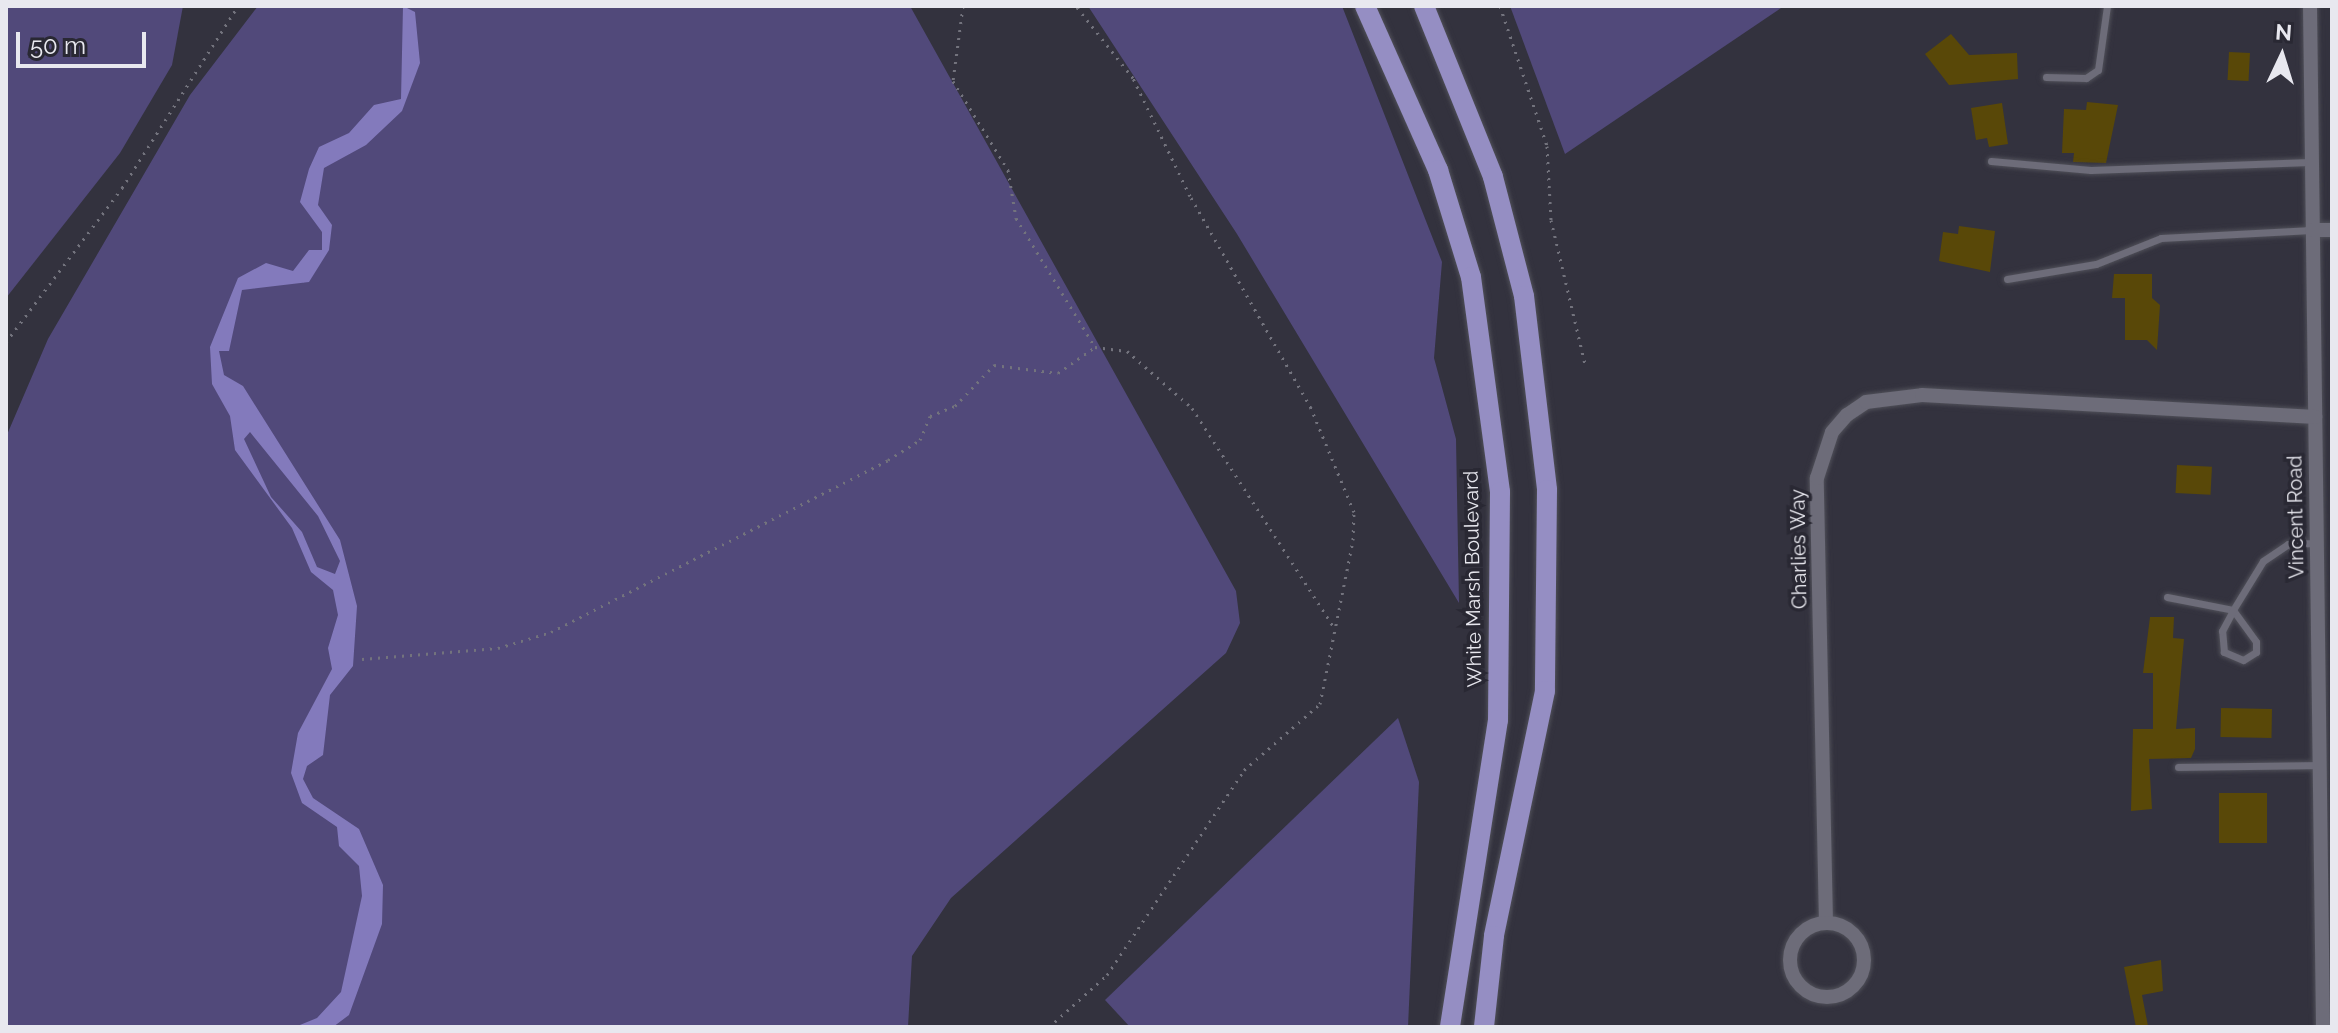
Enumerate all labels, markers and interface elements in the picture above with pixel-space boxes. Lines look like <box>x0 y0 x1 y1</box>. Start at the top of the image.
scale bar <box>20 16 150 66</box>
north arrow <box>2242 16 2322 96</box>
text: N <box>2274 19 2293 46</box>
text: 50 m <box>30 31 86 60</box>
street label: Vincent Road <box>2283 455 2309 579</box>
street label: White Marsh Boulevard <box>1459 471 1487 687</box>
street label: Charlies Way <box>1786 488 1812 610</box>

